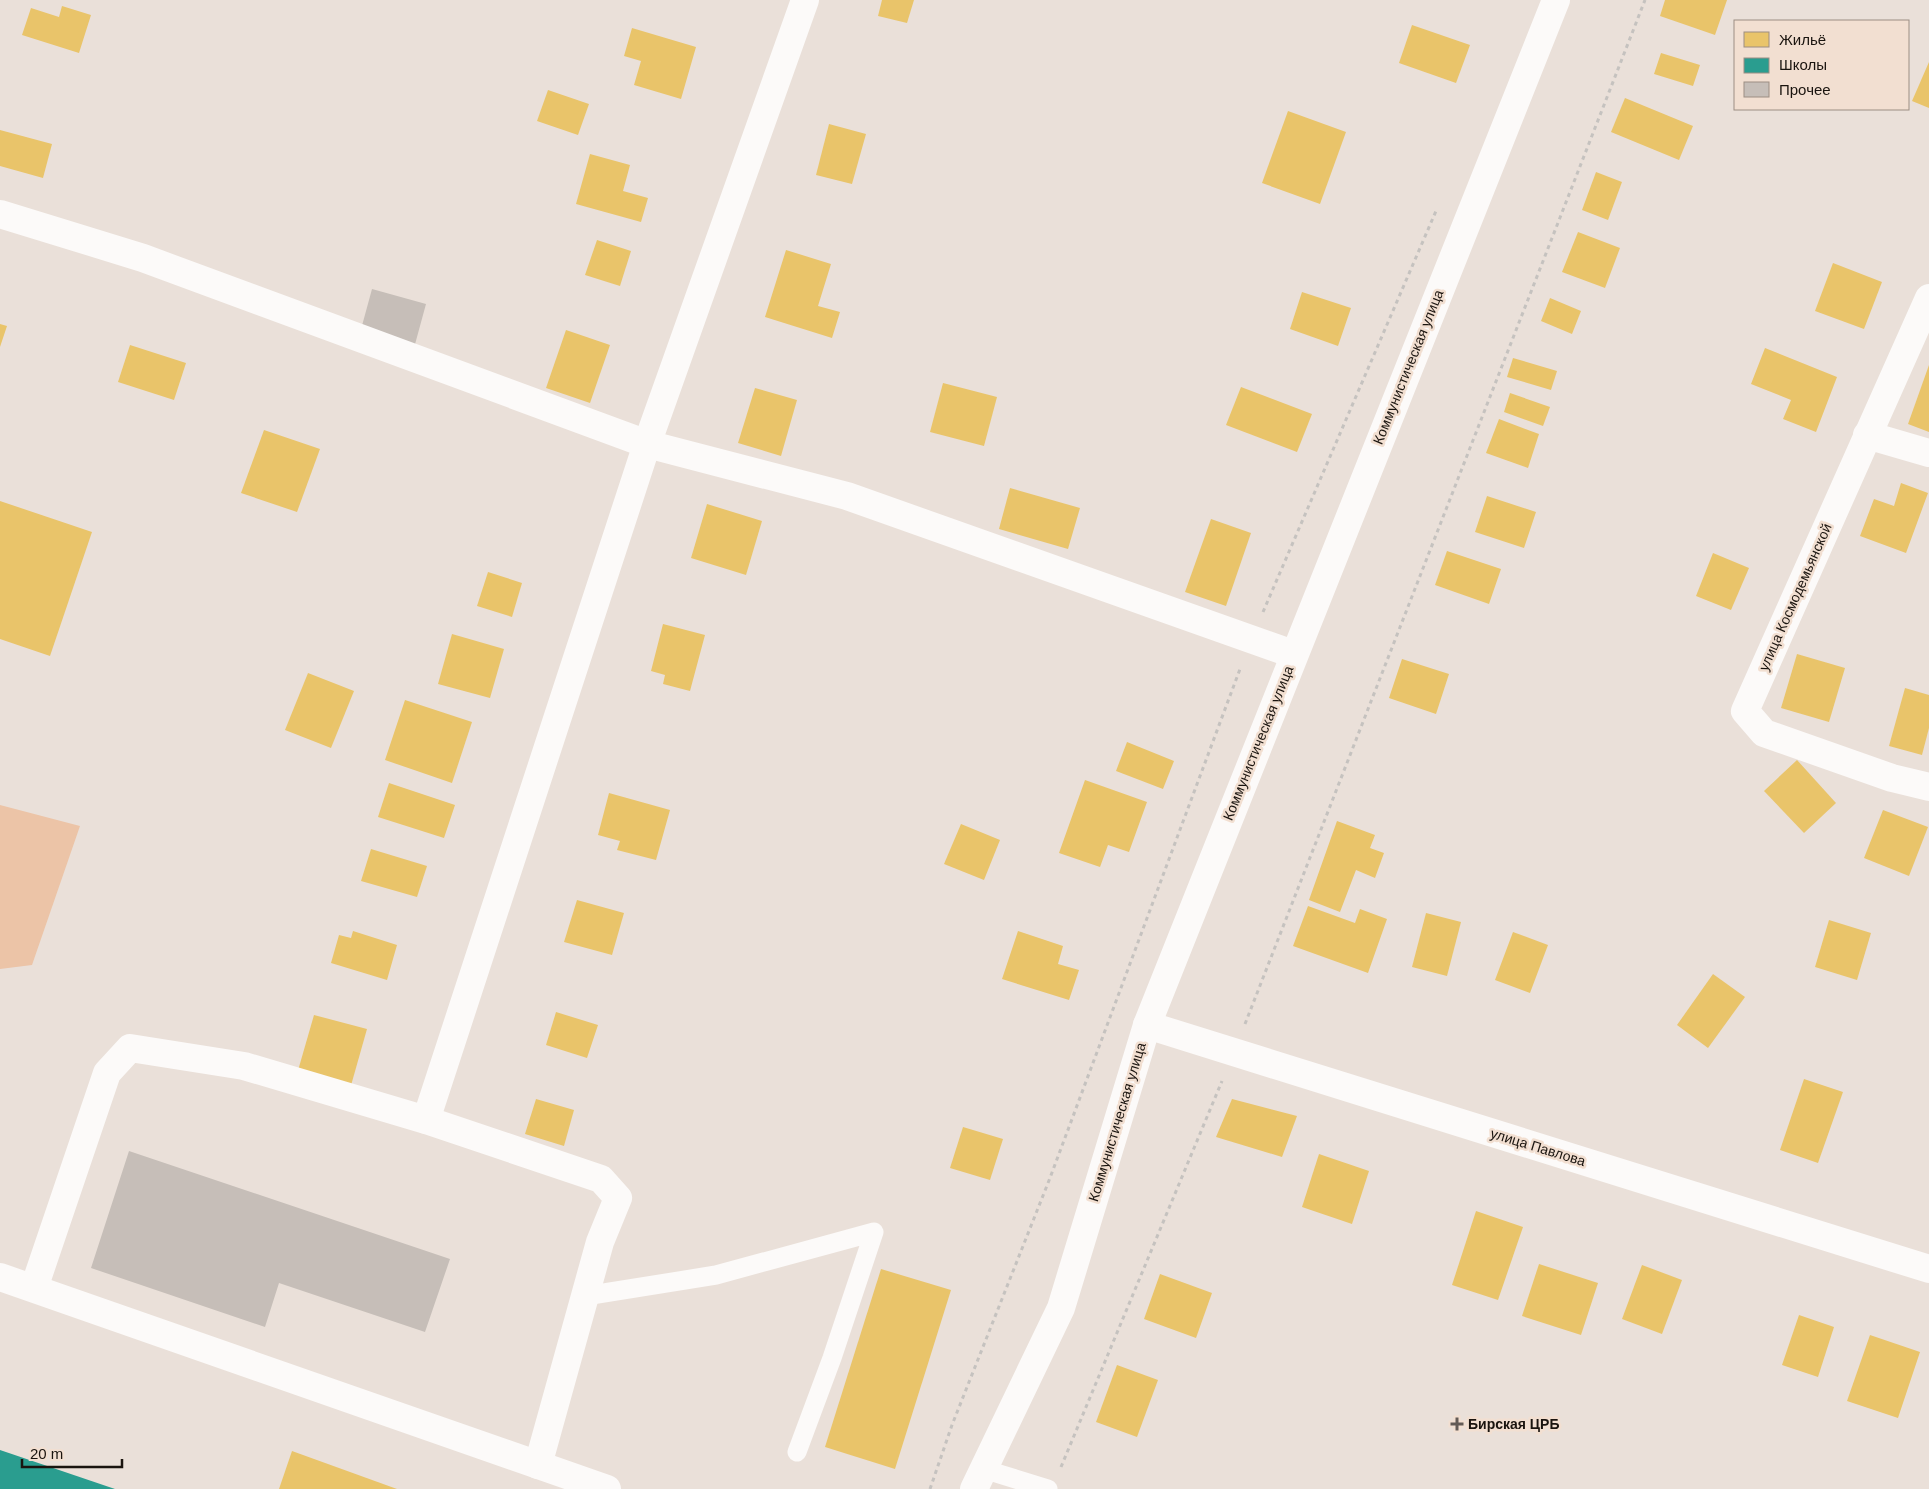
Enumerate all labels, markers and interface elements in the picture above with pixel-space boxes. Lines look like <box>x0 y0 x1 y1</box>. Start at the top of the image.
legend <box>1734 20 1909 110</box>
text: Жильё <box>1779 31 1826 48</box>
text: Школы <box>1779 56 1827 73</box>
text: Прочее <box>1779 81 1831 98</box>
street label: Коммунистическая улица <box>1370 287 1446 447</box>
street label: улица Космодемьянской <box>1755 521 1835 673</box>
street label: Коммунистическая улица <box>1220 663 1296 823</box>
street label: Коммунистическая улица <box>1085 1040 1149 1203</box>
street label: улица Павлова <box>1489 1125 1588 1169</box>
place label: Бирская ЦРБ <box>1468 1416 1560 1432</box>
marker: Бирская ЦРБ <box>1450 1417 1464 1431</box>
scale bar <box>22 1436 122 1468</box>
text: 20 m <box>30 1445 63 1462</box>

